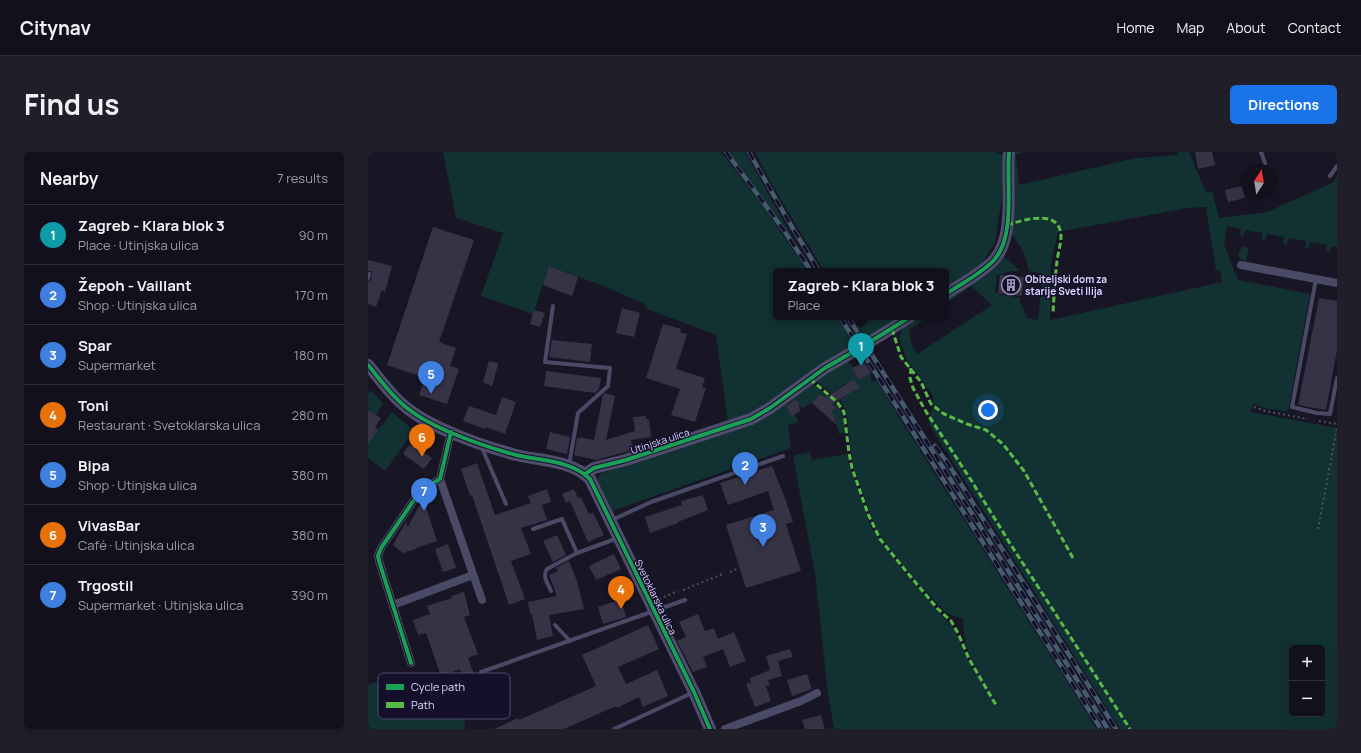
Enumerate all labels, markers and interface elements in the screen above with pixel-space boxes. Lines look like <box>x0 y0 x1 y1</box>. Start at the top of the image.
text: Citynav <box>20 15 91 41</box>
text: Home <box>1117 18 1154 37</box>
text: Map <box>1176 18 1204 37</box>
text: About <box>1226 18 1266 37</box>
text: Contact <box>1288 18 1341 37</box>
text: Find us <box>24 85 119 123</box>
button: Directions <box>1230 85 1337 124</box>
north arrow <box>1241 164 1277 200</box>
text: Nearby <box>40 167 98 190</box>
text: 7 results <box>277 169 328 187</box>
text: Zagreb - Klara blok 3 <box>78 215 225 236</box>
text: 1 <box>50 226 56 244</box>
text: 90 m <box>298 226 328 244</box>
text: Place · Utinjska ulica <box>78 236 198 254</box>
popup <box>773 268 949 320</box>
place label: Obiteljski dom za starije Sveti Ilija <box>1025 272 1107 298</box>
building icon: Obiteljski dom za starije Sveti Ilija <box>1000 274 1022 296</box>
text: Žepoh - Vaillant <box>78 275 192 296</box>
text: Zagreb - Klara blok 3 <box>788 275 934 296</box>
text: 2 <box>49 286 57 304</box>
text: 170 m <box>295 286 328 304</box>
text: Shop · Utinjska ulica <box>78 296 197 314</box>
text: Place <box>788 296 820 314</box>
pin: 1 <box>848 333 874 366</box>
text: Spar <box>78 335 112 356</box>
text: 3 <box>49 346 57 364</box>
text: 180 m <box>294 346 328 364</box>
text: Supermarket <box>78 356 156 374</box>
pin: 5 <box>418 361 444 394</box>
text: Toni <box>78 395 109 416</box>
your location <box>978 400 998 420</box>
text: 4 <box>49 406 57 424</box>
text: 280 m <box>291 406 328 424</box>
text: Restaurant · Svetoklarska ulica <box>78 416 260 434</box>
pin: 6 <box>409 424 435 457</box>
street label: Utinjska ulica <box>629 425 691 457</box>
pin: 2 <box>732 452 758 485</box>
text: Bipa <box>78 455 110 476</box>
text: 5 <box>49 466 57 484</box>
text: 380 m <box>292 466 328 484</box>
text: Shop · Utinjska ulica <box>78 476 197 494</box>
pin: 7 <box>411 478 437 511</box>
pin: 3 <box>750 514 776 547</box>
text: VivasBar <box>78 515 140 536</box>
text: 6 <box>49 526 57 544</box>
text: 380 m <box>292 526 328 544</box>
text: Café · Utinjska ulica <box>78 536 194 554</box>
street label: Svetoklarska ulica <box>632 557 680 637</box>
text: Trgostil <box>78 575 133 596</box>
pin: 4 <box>608 576 634 609</box>
text: 7 <box>50 586 56 604</box>
text: 390 m <box>291 586 328 604</box>
text: Supermarket · Utinjska ulica <box>78 596 244 614</box>
map controls <box>1289 645 1325 717</box>
button: + <box>1289 645 1325 681</box>
legend <box>378 673 510 719</box>
text: Cycle path <box>411 679 465 694</box>
button: − <box>1289 681 1325 717</box>
text: Path <box>411 697 434 712</box>

